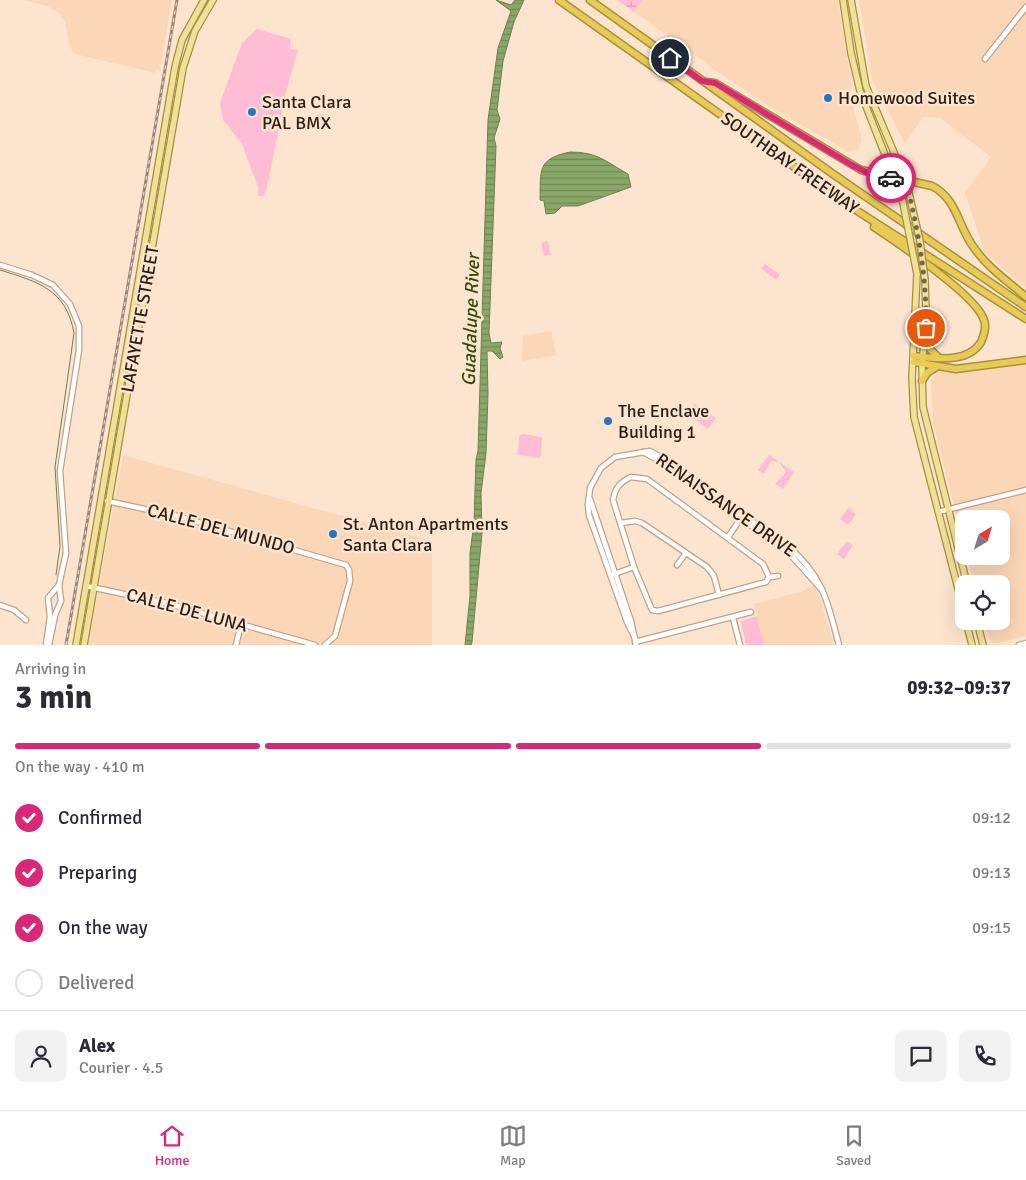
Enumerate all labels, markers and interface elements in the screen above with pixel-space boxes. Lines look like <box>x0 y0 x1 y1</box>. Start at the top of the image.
pin <box>649 37 691 79</box>
icon: home <box>656 44 684 72</box>
place label: Homewood Suites <box>838 87 975 109</box>
place label: Santa Clara PAL BMX <box>262 91 351 134</box>
marker: Homewood Suites <box>822 92 834 104</box>
marker: Santa Clara PAL BMX <box>246 106 258 118</box>
street label: SOUTHBAY FREEWAY <box>717 107 863 219</box>
courier <box>866 153 916 203</box>
icon: car <box>877 164 905 192</box>
street label: LAFAYETTE STREET <box>116 244 164 394</box>
water label: Guadalupe River <box>457 250 485 387</box>
pin <box>905 307 947 349</box>
icon: bag <box>912 314 940 342</box>
place label: The Enclave Building 1 <box>618 400 709 443</box>
marker: The Enclave Building 1 <box>602 415 614 427</box>
street label: RENAISSANCE DRIVE <box>652 448 800 562</box>
street label: CALLE DEL MUNDO <box>145 499 297 559</box>
north arrow <box>955 510 1010 565</box>
map controls <box>955 510 1010 630</box>
place label: St. Anton Apartments Santa Clara <box>343 513 509 556</box>
marker: St. Anton Apartments Santa Clara <box>327 528 339 540</box>
button: locate <box>955 575 1010 630</box>
street label: CALLE DE LUNA <box>124 583 250 637</box>
text: Arriving in <box>15 659 86 679</box>
text: 09:32–09:37 <box>907 676 1011 700</box>
text: 3 min <box>15 678 92 717</box>
text: On the way · 410 m <box>15 757 145 777</box>
icon: check <box>15 804 43 832</box>
text: Confirmed <box>58 806 142 830</box>
text: 09:12 <box>972 808 1011 828</box>
icon: check <box>15 859 43 887</box>
text: Preparing <box>58 861 137 885</box>
text: 09:13 <box>972 863 1011 883</box>
icon: check <box>15 914 43 942</box>
text: On the way <box>58 916 148 940</box>
text: 09:15 <box>972 918 1011 938</box>
text: Delivered <box>58 971 134 995</box>
button: person <box>15 1030 67 1082</box>
button: chat <box>895 1030 947 1082</box>
button: phone <box>959 1030 1011 1082</box>
text: Alex <box>79 1034 115 1058</box>
text: Courier · 4.5 <box>79 1058 163 1078</box>
tab: Home <box>155 1122 190 1169</box>
tab: Map <box>499 1122 527 1169</box>
tab: Saved <box>836 1122 871 1169</box>

